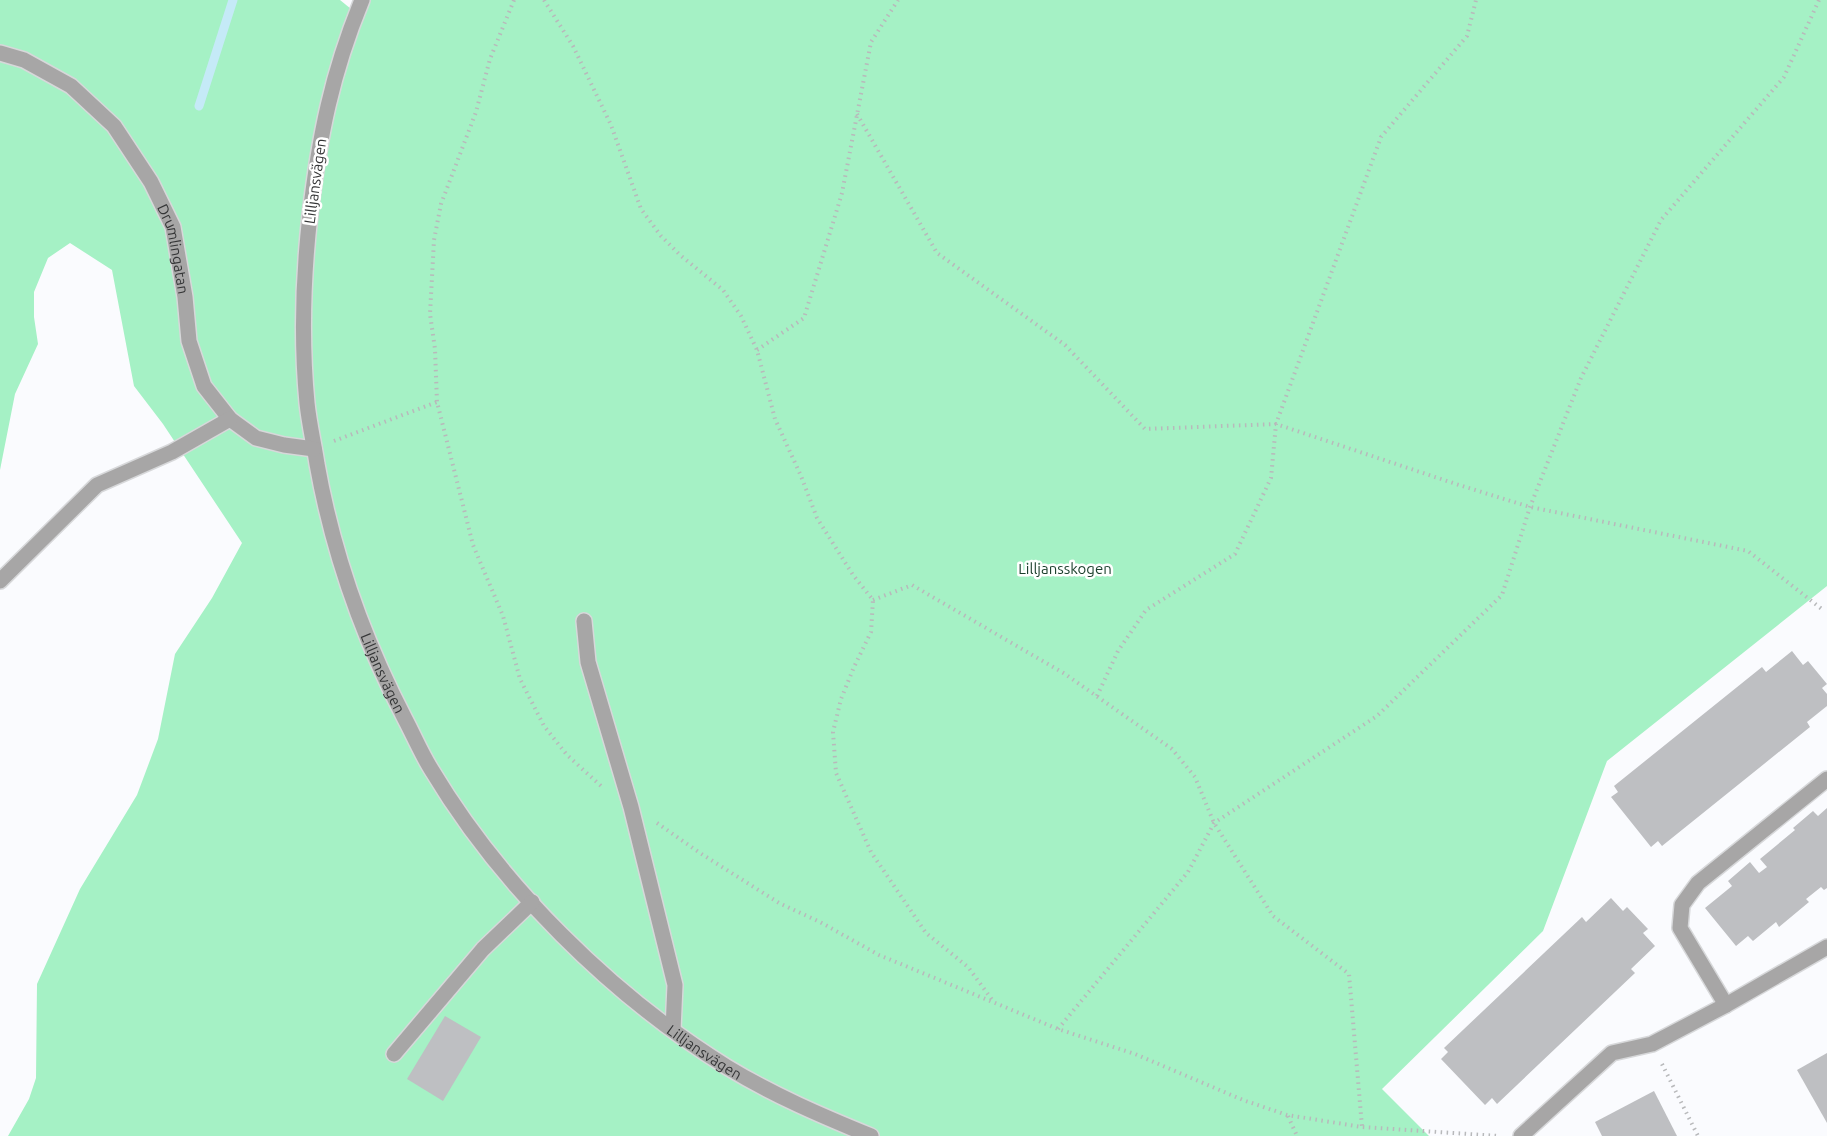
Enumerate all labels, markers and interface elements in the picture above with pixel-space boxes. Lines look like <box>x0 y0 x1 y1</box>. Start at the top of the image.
street label: Lilljansvägen <box>301 137 329 225</box>
street label: Drumlingatan <box>154 201 193 295</box>
park label: Lilljansskogen <box>1018 560 1112 577</box>
street label: Lilljansvägen <box>358 630 409 716</box>
street label: Lilljansvägen <box>664 1021 745 1083</box>

